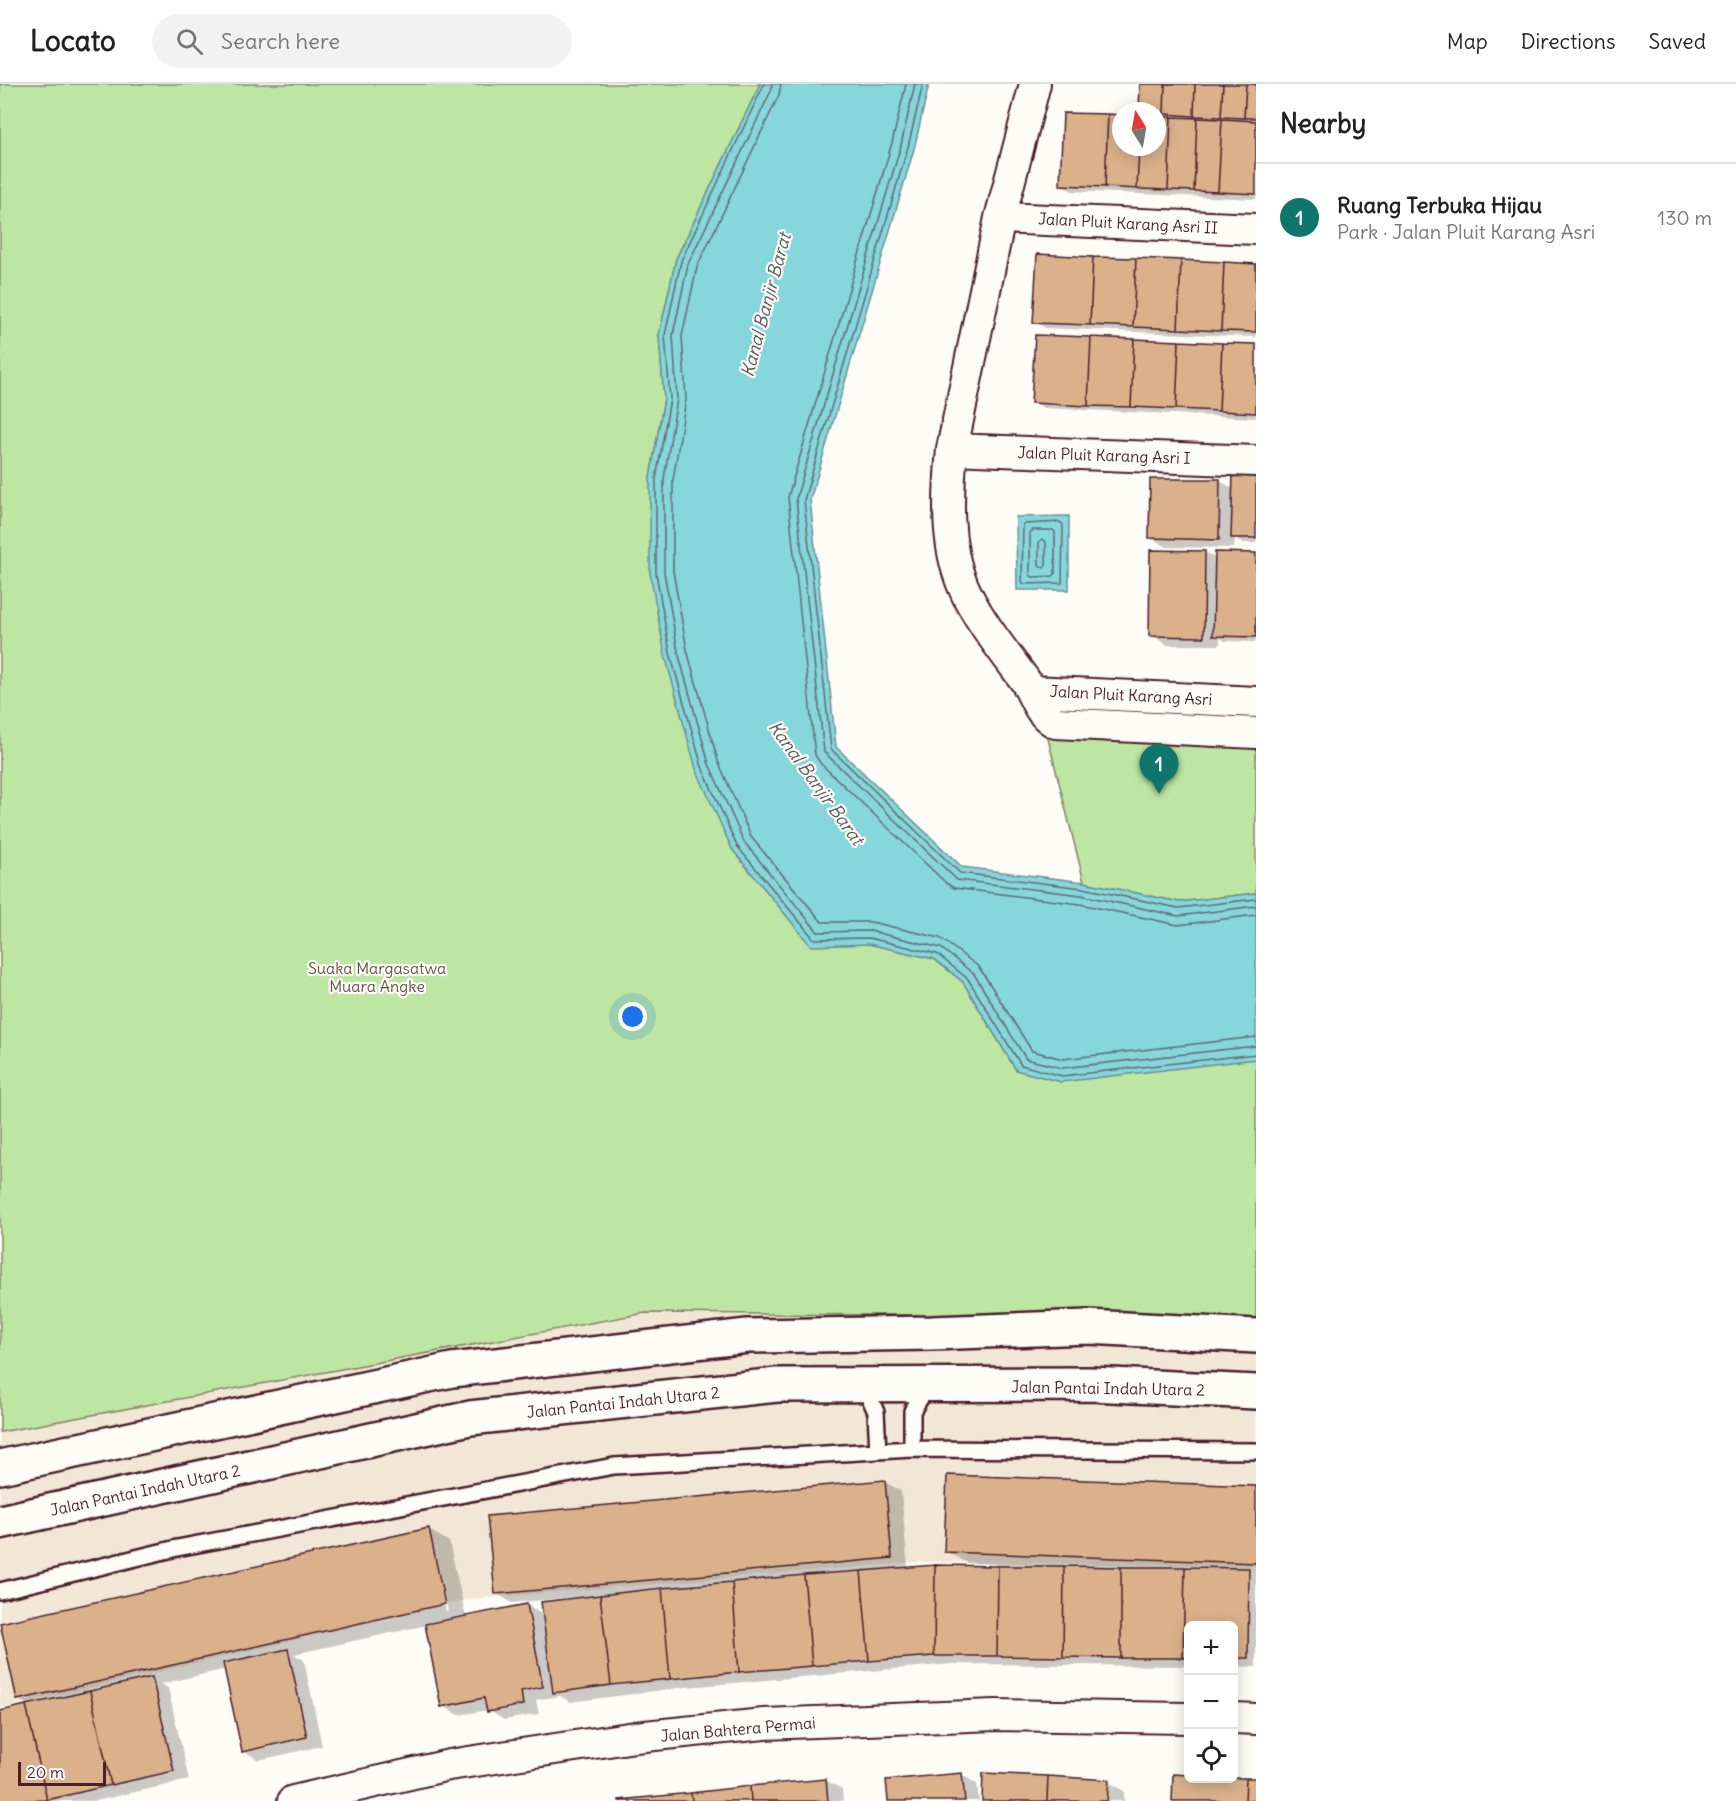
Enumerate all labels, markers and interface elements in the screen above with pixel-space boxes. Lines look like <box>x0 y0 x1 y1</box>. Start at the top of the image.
search box <box>152 14 572 68</box>
text: Locato <box>30 23 116 59</box>
icon: search <box>173 25 206 58</box>
text: Search here <box>221 27 340 55</box>
text: Map <box>1447 28 1488 55</box>
text: Directions <box>1521 28 1615 55</box>
text: Saved <box>1648 28 1706 55</box>
north arrow <box>1112 102 1166 156</box>
text: Nearby <box>1280 107 1366 140</box>
text: Ruang Terbuka Hijau <box>1337 191 1542 219</box>
text: 1 <box>1296 205 1303 230</box>
text: 130 m <box>1657 205 1712 230</box>
street label: Jalan Pluit Karang Asri II <box>1038 208 1219 238</box>
text: Park · Jalan Pluit Karang Asri <box>1337 219 1595 244</box>
water label: Kanal Banjir Barat <box>735 229 796 379</box>
street label: Jalan Pluit Karang Asri I <box>1017 442 1191 468</box>
street label: Jalan Pluit Karang Asri <box>1049 681 1213 709</box>
water label: Kanal Banjir Barat <box>764 716 870 851</box>
pin: 1 <box>1140 744 1178 794</box>
park label: Suaka Margasatwa Muara Angke <box>308 958 446 996</box>
your location <box>618 1002 647 1031</box>
street label: Jalan Pantai Indah Utara 2 <box>1011 1376 1205 1400</box>
street label: Jalan Pantai Indah Utara 2 <box>526 1382 721 1422</box>
street label: Jalan Pantai Indah Utara 2 <box>48 1460 242 1520</box>
map controls <box>1184 1621 1238 1783</box>
button: + <box>1184 1621 1238 1675</box>
button: − <box>1184 1675 1238 1729</box>
street label: Jalan Bahtera Permai <box>660 1712 816 1746</box>
button: locate <box>1184 1729 1238 1783</box>
scale bar <box>18 1759 106 1786</box>
text: 20 m <box>27 1762 64 1782</box>

